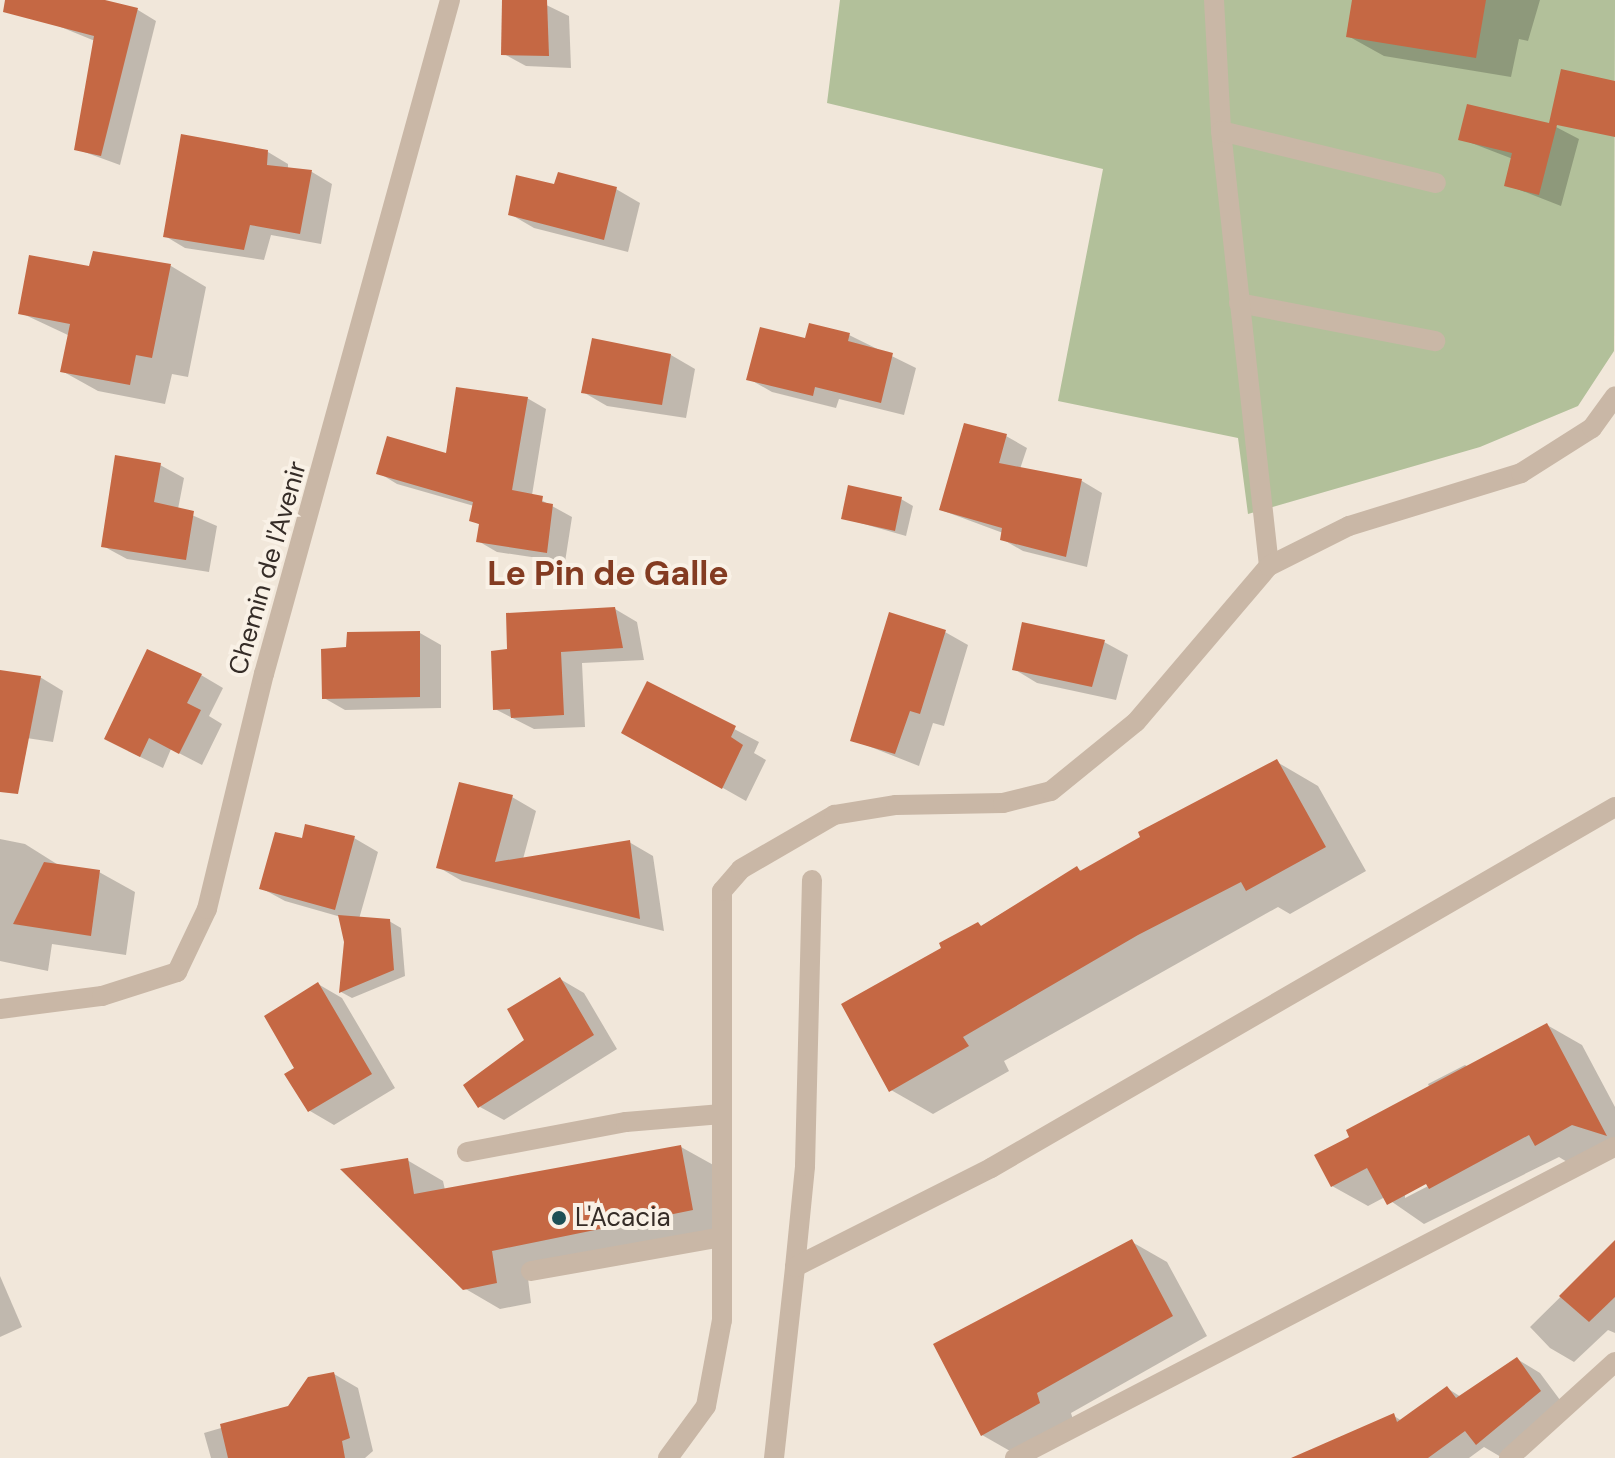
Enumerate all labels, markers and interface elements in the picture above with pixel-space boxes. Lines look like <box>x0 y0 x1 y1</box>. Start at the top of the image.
street label: Chemin de l'Avenir <box>223 458 313 678</box>
district label: Le Pin de Galle <box>487 554 729 594</box>
place label: L'Acacia <box>575 1202 671 1234</box>
marker: L'Acacia <box>550 1209 568 1227</box>

